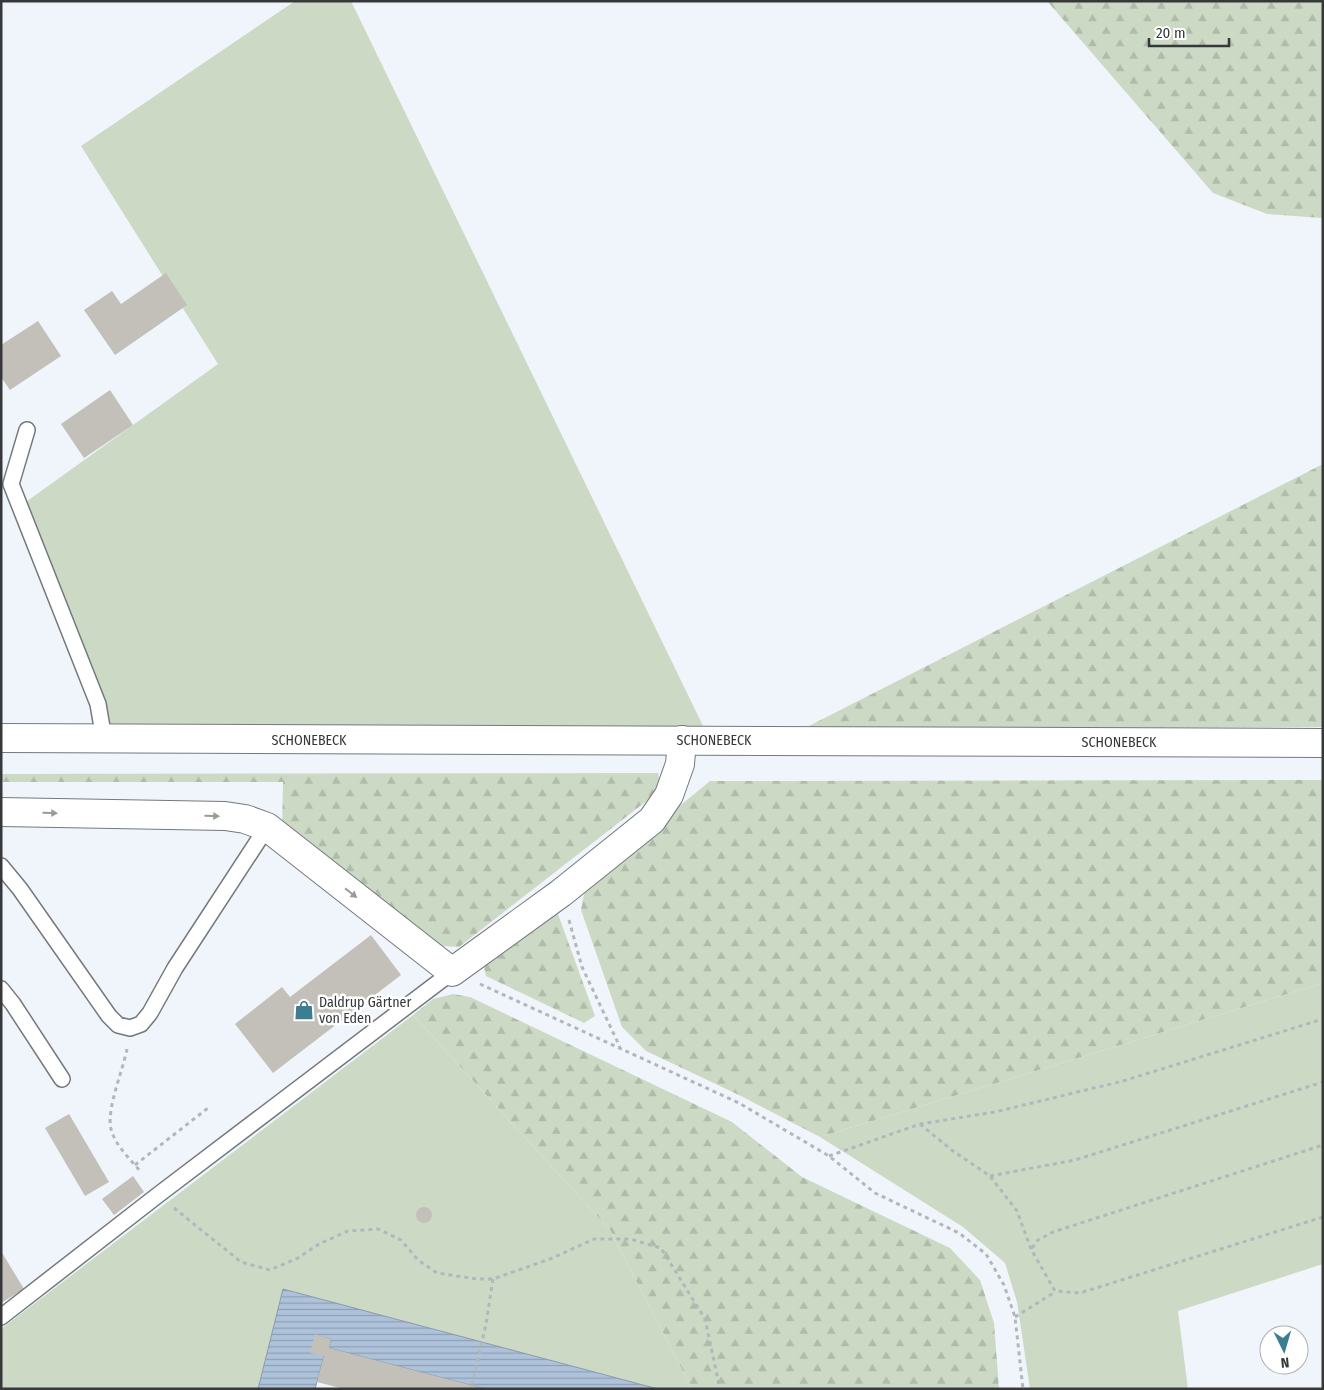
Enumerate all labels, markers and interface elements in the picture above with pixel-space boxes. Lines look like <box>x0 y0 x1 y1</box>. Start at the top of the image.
scale bar <box>1149 15 1229 47</box>
text: 20 m <box>1156 24 1186 42</box>
street label: SCHONEBECK <box>272 732 347 749</box>
street label: SCHONEBECK <box>677 732 752 749</box>
street label: SCHONEBECK <box>1082 734 1157 751</box>
one-way arrow <box>42 809 58 817</box>
one-way arrow <box>205 812 221 820</box>
one-way arrow <box>344 887 357 898</box>
place label: Daldrup Gärtner von Eden <box>319 994 411 1027</box>
shop icon: Daldrup Gärtner von Eden <box>293 999 315 1021</box>
north arrow <box>1259 1325 1309 1375</box>
text: N <box>1280 1354 1290 1371</box>

